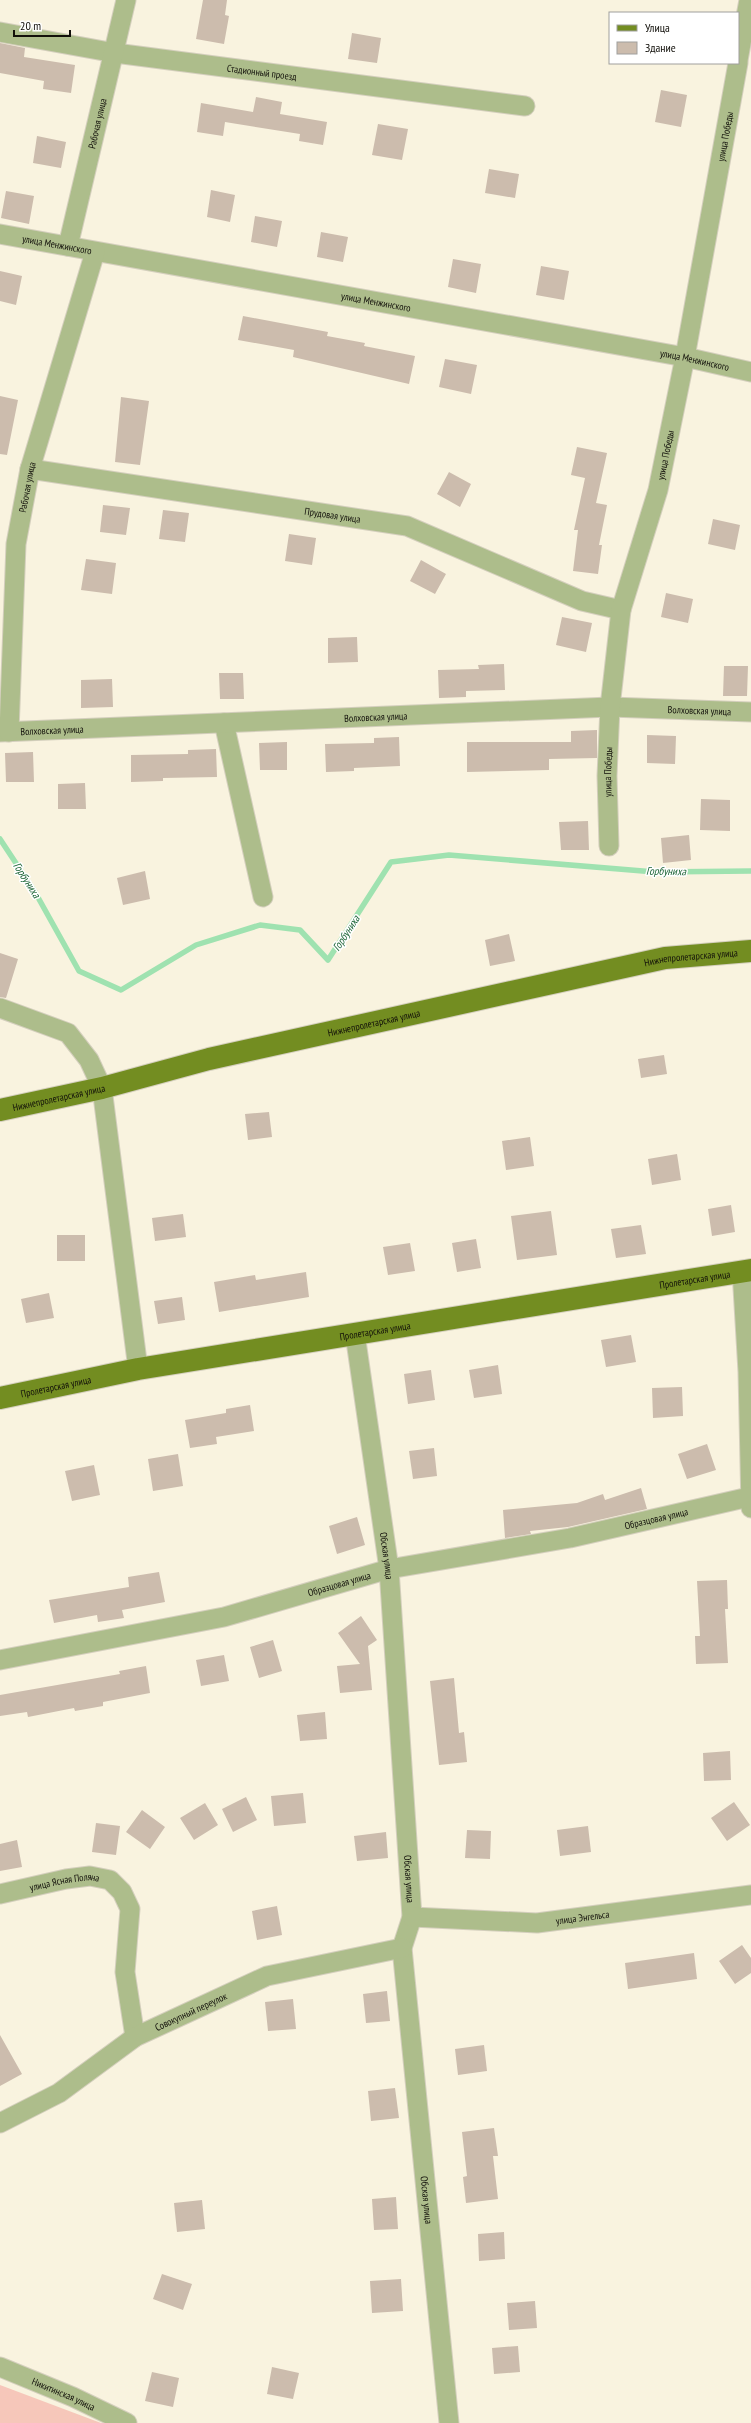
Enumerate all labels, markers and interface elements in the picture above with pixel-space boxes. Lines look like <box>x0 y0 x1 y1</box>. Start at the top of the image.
scale bar <box>14 12 70 38</box>
legend <box>609 12 739 64</box>
text: 20 m <box>20 18 41 33</box>
text: Улица <box>645 20 670 35</box>
text: Здание <box>645 40 676 55</box>
street label: Стадионный проезд <box>226 62 298 83</box>
street label: Рабочая улица <box>85 97 110 150</box>
street label: улица Победы <box>714 111 736 163</box>
street label: улица Менжинского <box>21 232 93 257</box>
street label: улица Менжинского <box>340 289 412 315</box>
street label: улица Менжинского <box>659 347 730 374</box>
street label: улица Победы <box>654 429 677 481</box>
street label: Рабочая улица <box>16 460 39 514</box>
street label: Прудовая улица <box>304 505 361 526</box>
street label: Волховская улица <box>668 703 731 718</box>
street label: Волховская улица <box>344 709 408 725</box>
street label: Волховская улица <box>20 723 84 738</box>
street label: улица Победы <box>601 747 615 797</box>
water label: Горбуниха <box>10 859 44 901</box>
water label: Горбуниха <box>646 864 687 878</box>
water label: Горбуниха <box>329 912 363 954</box>
street label: Нижнепролетарская улица <box>643 946 738 969</box>
street label: Нижнепролетарская улица <box>326 1006 421 1040</box>
street label: Нижнепролетарская улица <box>11 1081 107 1114</box>
street label: Пролетарская улица <box>658 1267 731 1292</box>
street label: Пролетарская улица <box>339 1319 411 1343</box>
street label: Пролетарская улица <box>19 1373 92 1400</box>
street label: Образцовая улица <box>623 1505 689 1532</box>
street label: Обская улица <box>377 1531 396 1580</box>
street label: Образцовая улица <box>306 1569 372 1599</box>
street label: Обская улица <box>401 1855 417 1903</box>
street label: улица Ясная Поляна <box>28 1870 101 1894</box>
street label: улица Энгельса <box>555 1908 610 1927</box>
street label: Совокупный переулок <box>153 1989 229 2034</box>
street label: Обская улица <box>418 2176 435 2224</box>
street label: Никитинская улица <box>30 2375 97 2414</box>

